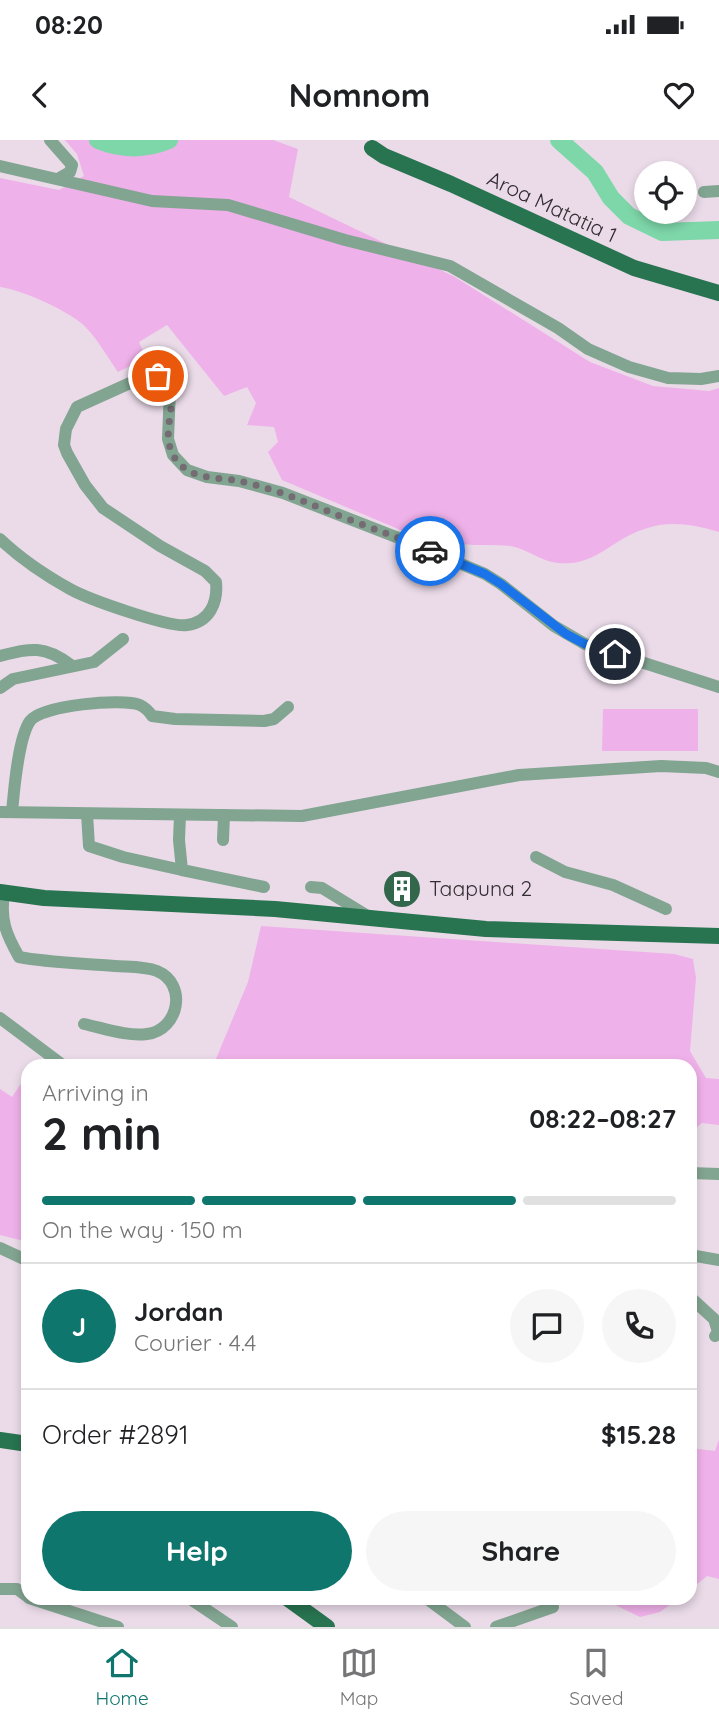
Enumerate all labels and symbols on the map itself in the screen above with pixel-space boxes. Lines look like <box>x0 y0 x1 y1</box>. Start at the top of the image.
street label: Aroa Matatia 1 <box>483 165 621 247</box>
pin <box>128 346 188 406</box>
courier <box>395 516 465 586</box>
pin <box>585 624 645 684</box>
building icon: Taapuna 2 <box>381 868 423 910</box>
place label: Taapuna 2 <box>429 875 532 901</box>

